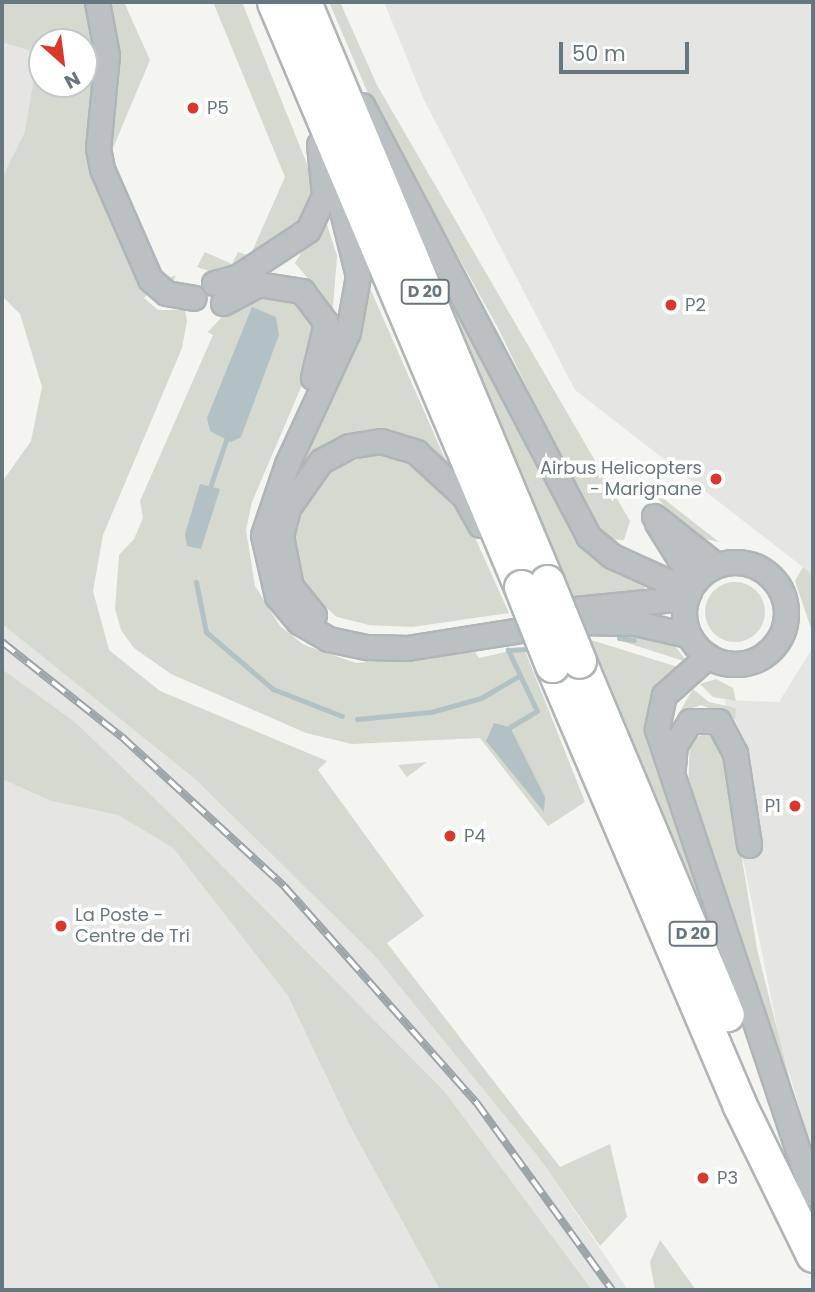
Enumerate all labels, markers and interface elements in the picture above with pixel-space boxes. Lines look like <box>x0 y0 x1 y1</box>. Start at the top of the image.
north arrow <box>28 28 98 98</box>
scale bar <box>563 28 692 72</box>
text: 50 m <box>572 39 626 68</box>
text: N <box>60 65 85 95</box>
place label: P5 <box>207 97 229 119</box>
marker: P5 <box>185 100 201 116</box>
road number: D 20 <box>400 280 450 304</box>
place label: P2 <box>685 294 706 316</box>
marker: P2 <box>663 297 679 313</box>
place label: Airbus Helicopters - Marignane <box>540 458 702 500</box>
marker: Airbus Helicopters - Marignane <box>708 471 724 487</box>
place label: P1 <box>765 795 781 817</box>
marker: P1 <box>787 798 803 814</box>
place label: P4 <box>464 825 486 847</box>
marker: P4 <box>442 828 458 844</box>
place label: La Poste - Centre de Tri <box>75 905 190 948</box>
marker: La Poste - Centre de Tri <box>53 918 69 934</box>
road number: D 20 <box>668 922 718 946</box>
place label: P3 <box>717 1167 738 1189</box>
marker: P3 <box>695 1170 711 1186</box>

